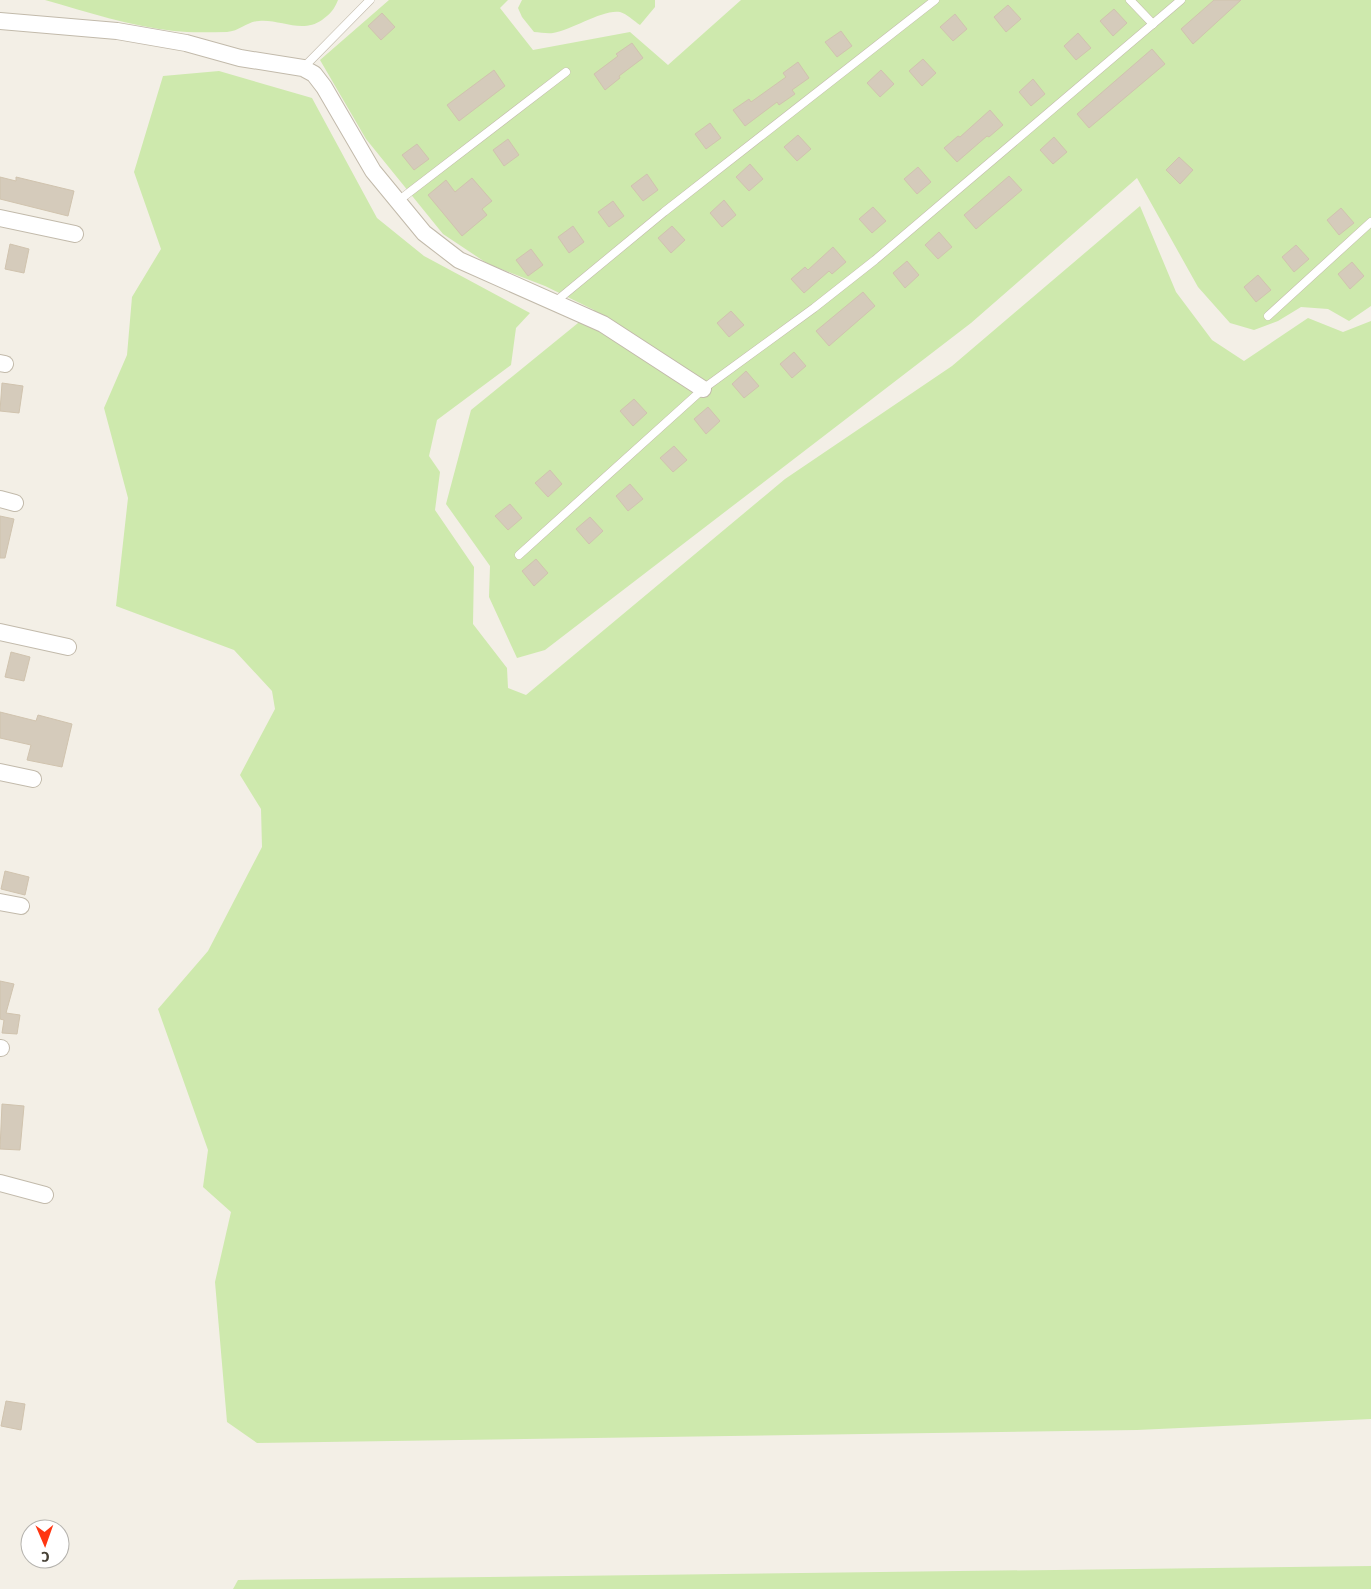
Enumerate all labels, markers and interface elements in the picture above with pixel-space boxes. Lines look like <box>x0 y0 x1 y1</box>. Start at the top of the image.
north arrow <box>20 1519 70 1569</box>
text: С <box>41 1548 50 1565</box>

